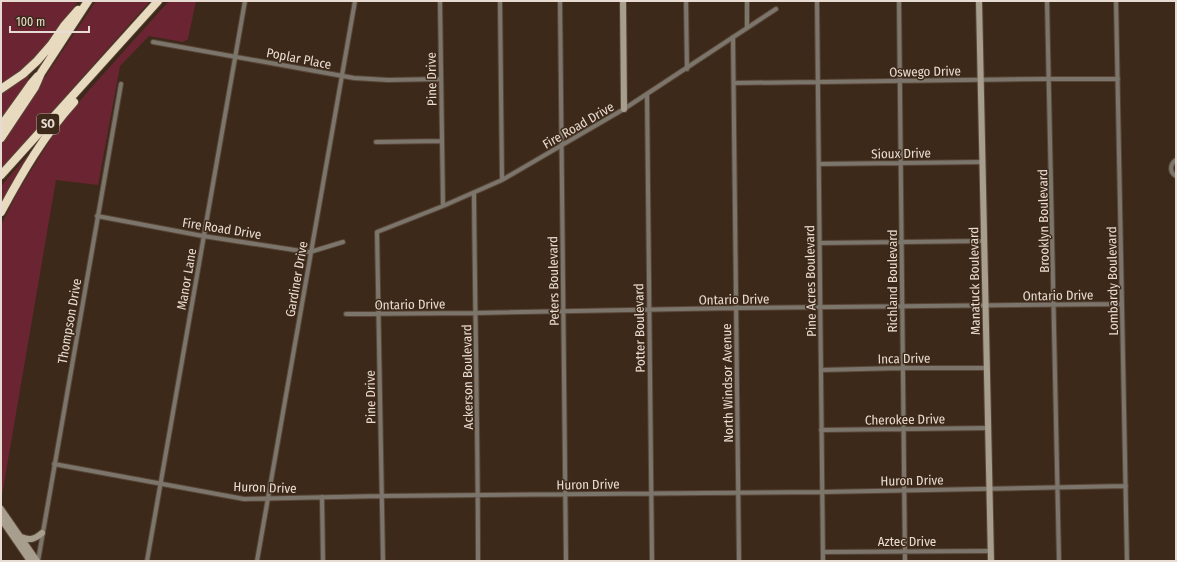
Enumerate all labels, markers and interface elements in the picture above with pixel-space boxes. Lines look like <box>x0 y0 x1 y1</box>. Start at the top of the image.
scale bar <box>10 8 89 34</box>
text: 100 m <box>16 15 45 29</box>
street label: Poplar Place <box>265 45 333 72</box>
street label: Pine Drive <box>424 52 439 106</box>
street label: Oswego Drive <box>889 63 961 80</box>
street label: Fire Road Drive <box>540 99 617 152</box>
road number: SO <box>37 114 59 134</box>
street label: Sioux Drive <box>871 145 931 162</box>
street label: Brooklyn Boulevard <box>1035 169 1052 273</box>
street label: Fire Road Drive <box>181 215 262 242</box>
street label: Pine Acres Boulevard <box>802 225 819 337</box>
street label: Lombardy Boulevard <box>1104 226 1121 336</box>
street label: Manatuck Boulevard <box>966 227 983 335</box>
street label: Richland Boulevard <box>885 230 900 333</box>
street label: Peters Boulevard <box>545 236 562 326</box>
street label: Gardiner Drive <box>282 240 311 318</box>
street label: Manor Lane <box>174 247 199 311</box>
street label: Thompson Drive <box>55 277 84 365</box>
street label: Potter Boulevard <box>631 283 648 373</box>
street label: Ontario Drive <box>1022 287 1094 304</box>
street label: Ontario Drive <box>698 291 770 308</box>
street label: Ontario Drive <box>374 296 446 313</box>
street label: North Windsor Avenue <box>719 323 736 443</box>
street label: Ackerson Boulevard <box>459 324 476 430</box>
street label: Inca Drive <box>878 351 930 366</box>
street label: Pine Drive <box>363 370 378 424</box>
street label: Cherokee Drive <box>865 411 945 428</box>
street label: Huron Drive <box>880 472 944 489</box>
street label: Huron Drive <box>556 476 620 493</box>
street label: Huron Drive <box>233 479 297 496</box>
street label: Aztec Drive <box>878 534 936 549</box>

